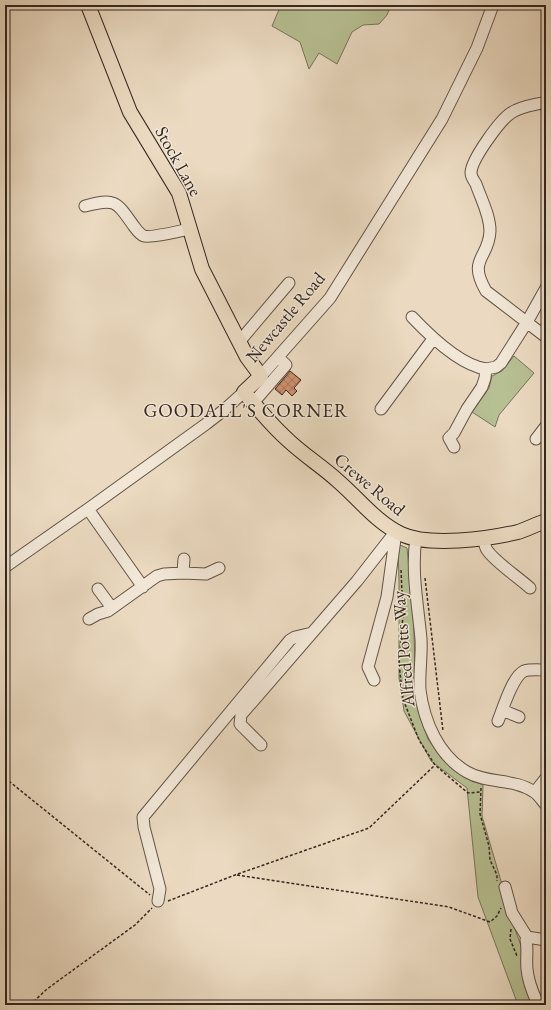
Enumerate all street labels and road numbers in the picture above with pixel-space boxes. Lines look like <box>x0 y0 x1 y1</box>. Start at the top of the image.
street label: Stock Lane <box>150 122 208 200</box>
street label: Newcastle Road <box>240 266 330 367</box>
street label: Crewe Road <box>330 448 411 521</box>
street label: Alfred Potts Way <box>386 590 420 709</box>

